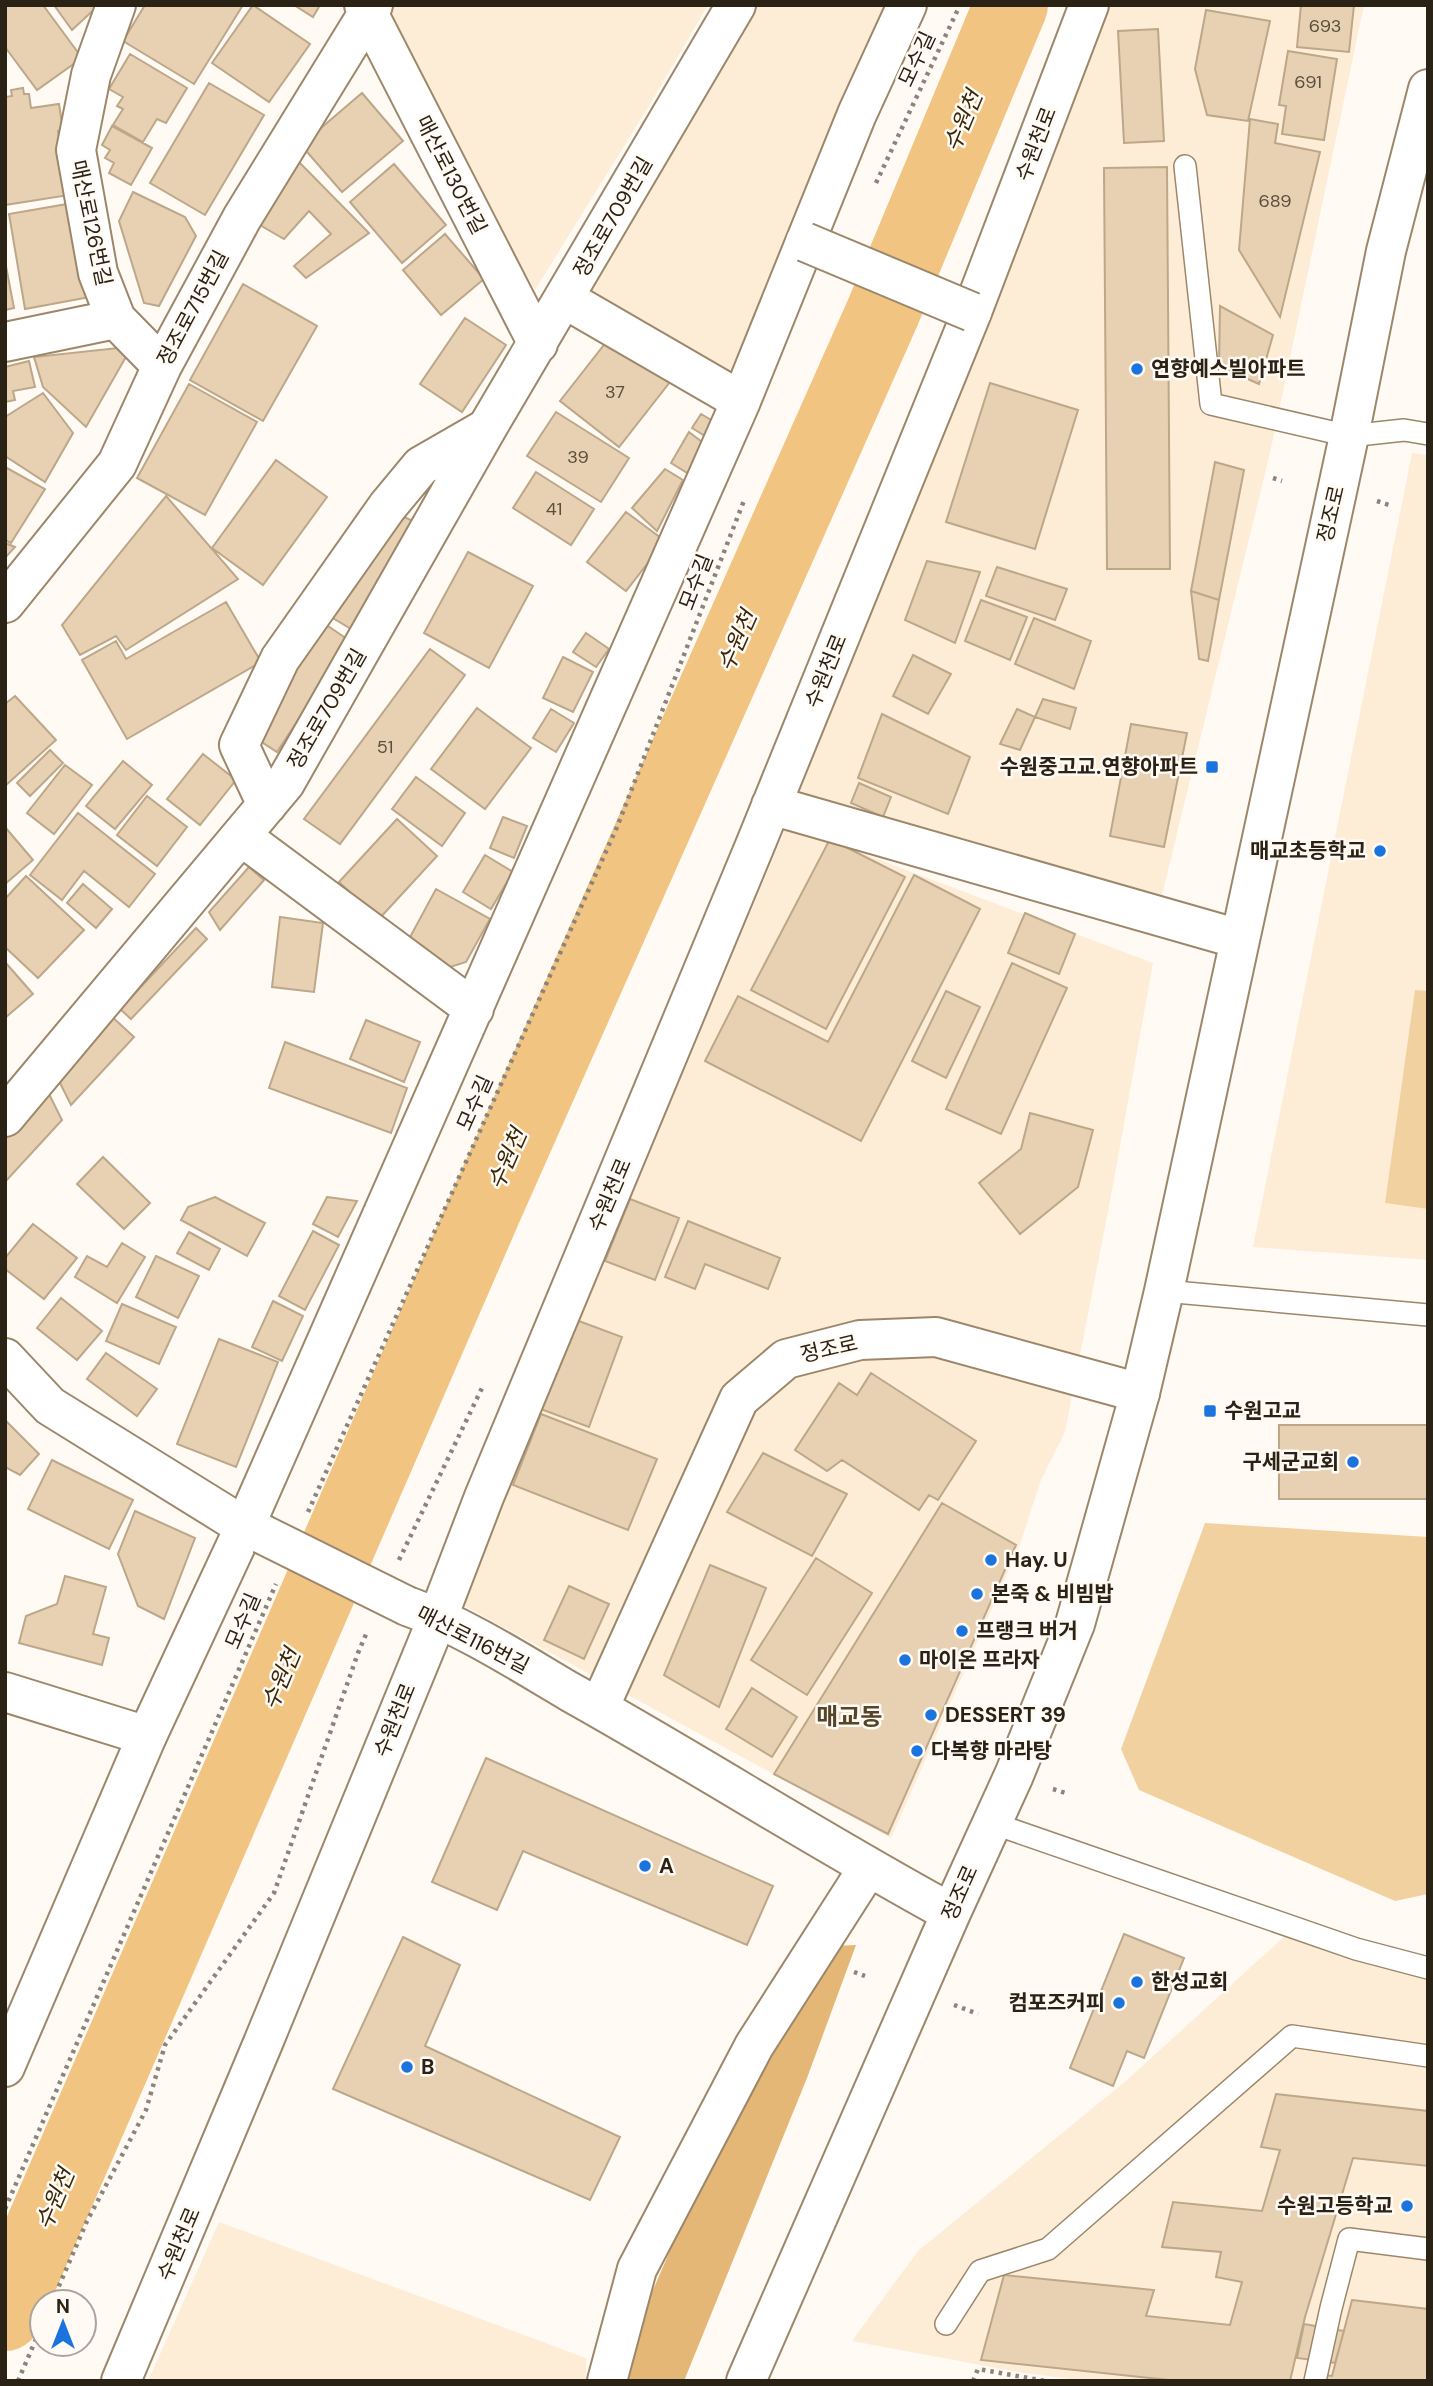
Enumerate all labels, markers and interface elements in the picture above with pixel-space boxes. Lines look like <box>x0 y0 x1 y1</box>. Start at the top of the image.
house number: 693 <box>1309 14 1341 38</box>
street label: 모수길 <box>892 27 942 91</box>
house number: 691 <box>1294 70 1322 94</box>
water label: 수원천 <box>937 83 990 156</box>
street label: 수원천로 <box>1009 103 1063 185</box>
street label: 매산로130번길 <box>409 111 493 239</box>
street label: 정조로709번길 <box>567 152 659 282</box>
street label: 매산로126번길 <box>64 157 118 289</box>
house number: 689 <box>1258 189 1292 213</box>
street label: 정조로715번길 <box>151 245 235 371</box>
place label: 연향예스빌아파트 <box>1151 355 1306 383</box>
marker: 연향예스빌아파트 <box>1129 361 1145 377</box>
house number: 37 <box>605 380 625 404</box>
house number: 39 <box>567 445 589 469</box>
street label: 정조로 <box>1311 483 1351 545</box>
house number: 41 <box>546 497 562 521</box>
street label: 모수길 <box>673 550 719 614</box>
water label: 수원천 <box>710 603 765 676</box>
street label: 수원천로 <box>799 630 853 712</box>
street label: 정조로709번길 <box>281 644 373 774</box>
house number: 51 <box>377 735 393 759</box>
place label: 수원중고교.연향아파트 <box>1000 753 1198 781</box>
marker: 수원중고교.연향아파트 <box>1204 759 1220 775</box>
place label: 매교초등학교 <box>1250 837 1366 865</box>
marker: 매교초등학교 <box>1372 843 1388 859</box>
street label: 모수길 <box>450 1071 500 1135</box>
water label: 수원천 <box>480 1121 535 1194</box>
street label: 수원천로 <box>582 1154 638 1236</box>
street label: 정조로 <box>798 1329 860 1369</box>
place label: 수원고교 <box>1224 1397 1301 1425</box>
marker: 수원고교 <box>1202 1403 1218 1419</box>
place label: 구세군교회 <box>1242 1448 1339 1476</box>
marker: 구세군교회 <box>1345 1454 1361 1470</box>
place label: Hay. U <box>1005 1546 1068 1574</box>
marker: Hay. U <box>983 1552 999 1568</box>
place label: 본죽 & 비빔밥 <box>991 1580 1114 1608</box>
marker: 본죽 & 비빔밥 <box>969 1586 985 1602</box>
street label: 모수길 <box>219 1589 267 1653</box>
street label: 매산로116번길 <box>412 1600 534 1680</box>
place label: 프랭크 버거 <box>976 1617 1078 1645</box>
marker: 프랭크 버거 <box>954 1623 970 1639</box>
water label: 수원천 <box>255 1641 308 1714</box>
place label: 마이온 프라자 <box>919 1646 1040 1674</box>
marker: 마이온 프라자 <box>897 1652 913 1668</box>
street label: 수원천로 <box>368 1679 422 1761</box>
district label: 매교동 <box>816 1701 882 1732</box>
place label: DESSERT 39 <box>945 1701 1066 1729</box>
marker: DESSERT 39 <box>923 1707 939 1723</box>
place label: 다복향 마라탕 <box>931 1737 1052 1765</box>
marker: 다복향 마라탕 <box>909 1743 925 1759</box>
place label: A <box>659 1852 674 1880</box>
marker: A <box>637 1858 653 1874</box>
street label: 정조로 <box>935 1861 985 1925</box>
place label: 한성교회 <box>1151 1968 1228 1996</box>
marker: 한성교회 <box>1129 1974 1145 1990</box>
place label: 컴포즈커피 <box>1008 1989 1105 2017</box>
marker: 컴포즈커피 <box>1111 1995 1127 2011</box>
place label: B <box>421 2053 434 2081</box>
marker: B <box>399 2059 415 2075</box>
water label: 수원천 <box>29 2161 82 2234</box>
place label: 수원고등학교 <box>1277 2192 1393 2220</box>
marker: 수원고등학교 <box>1399 2198 1415 2214</box>
street label: 수원천로 <box>151 2203 207 2285</box>
north arrow <box>28 2288 98 2358</box>
text: N <box>56 2294 70 2319</box>

